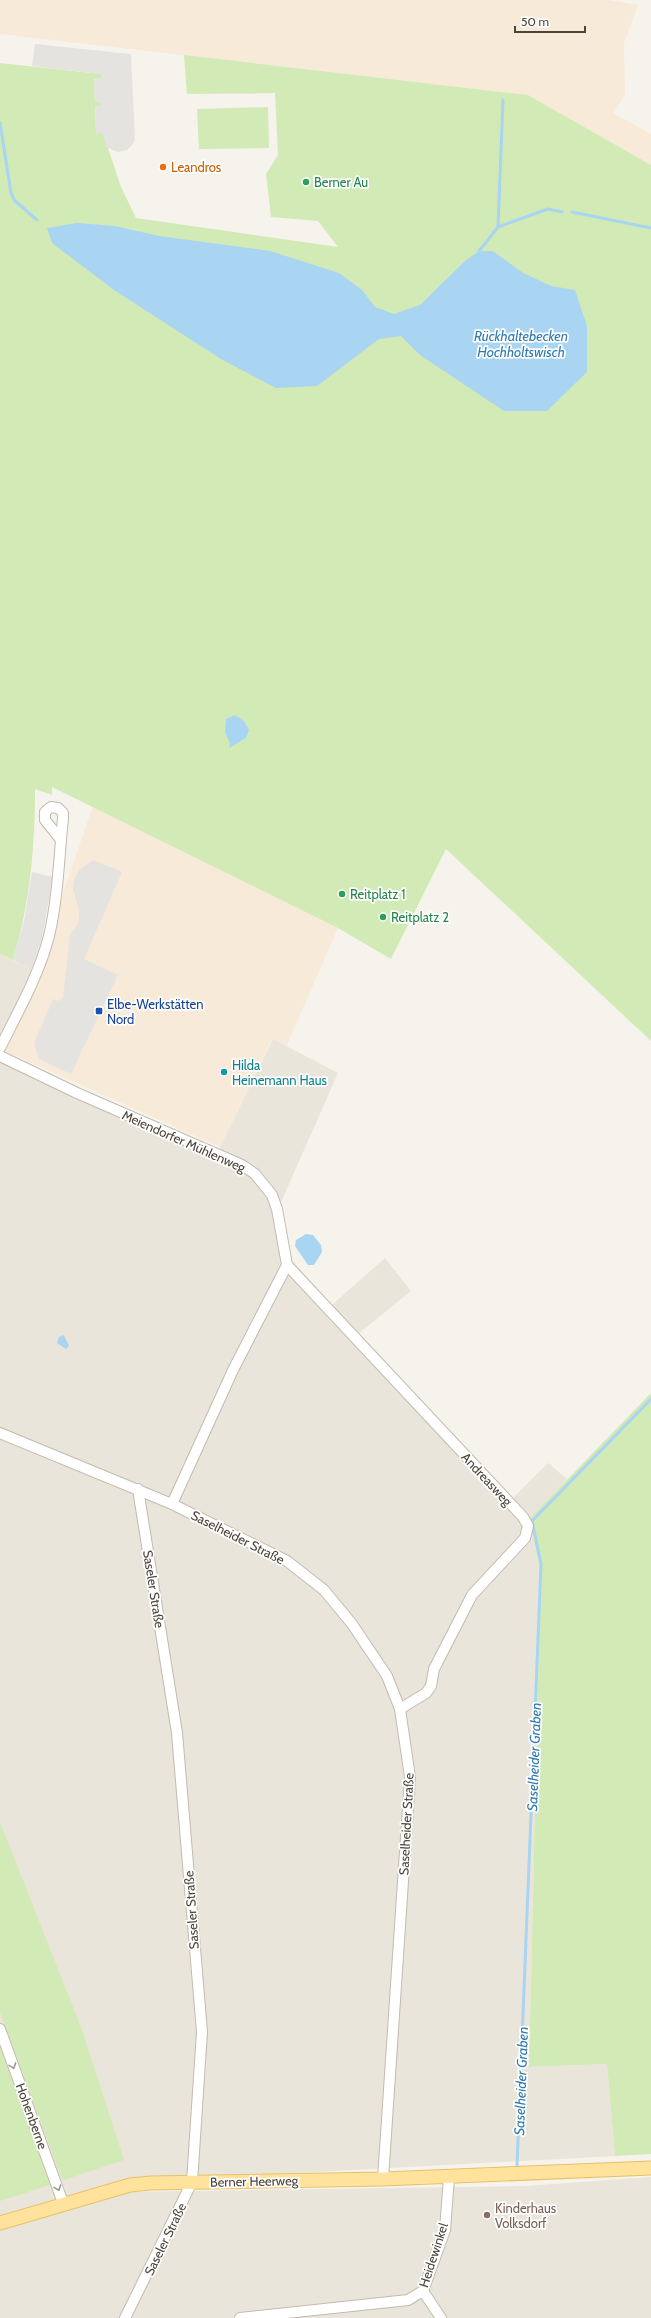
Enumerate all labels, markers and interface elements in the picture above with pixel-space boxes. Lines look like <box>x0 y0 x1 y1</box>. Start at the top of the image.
scale bar <box>515 8 585 34</box>
text: 50 m <box>521 14 549 29</box>
place label: Leandros <box>171 159 222 175</box>
marker: Leandros <box>158 162 168 172</box>
place label: Berner Au <box>314 174 368 190</box>
marker: Berner Au <box>301 177 311 187</box>
water label: Rückhaltebecken Hochholtswisch <box>474 327 568 361</box>
place label: Reitplatz 1 <box>350 886 405 902</box>
marker: Reitplatz 1 <box>337 889 347 899</box>
place label: Reitplatz 2 <box>391 909 449 925</box>
marker: Reitplatz 2 <box>378 912 388 922</box>
place label: Elbe-Werkstätten Nord <box>107 996 203 1027</box>
marker: Elbe-Werkstätten Nord <box>94 1006 104 1016</box>
place label: Hilda Heinemann Haus <box>232 1057 328 1088</box>
marker: Hilda Heinemann Haus <box>219 1067 229 1077</box>
street label: Meiendorfer Mühlenweg <box>120 1107 249 1176</box>
street label: Andreasweg <box>458 1449 516 1509</box>
street label: Saselheider Straße <box>189 1507 288 1568</box>
street label: Saseler Straße <box>140 1549 168 1629</box>
water label: Saselheider Graben <box>523 1702 545 1812</box>
street label: Saselheider Straße <box>395 1772 417 1876</box>
street label: Saseler Straße <box>180 1870 202 1950</box>
water label: Saselheider Graben <box>510 2026 532 2136</box>
one-way arrow <box>9 2062 17 2069</box>
street label: Hohenberne <box>13 2081 51 2151</box>
street label: Berner Heerweg <box>210 2172 299 2190</box>
one-way arrow <box>53 2184 61 2191</box>
street label: Saseler Straße <box>141 2200 190 2278</box>
place label: Kinderhaus Volksdorf <box>495 2200 557 2231</box>
marker: Kinderhaus Volksdorf <box>482 2210 492 2220</box>
street label: Heidewinkel <box>415 2221 451 2289</box>

